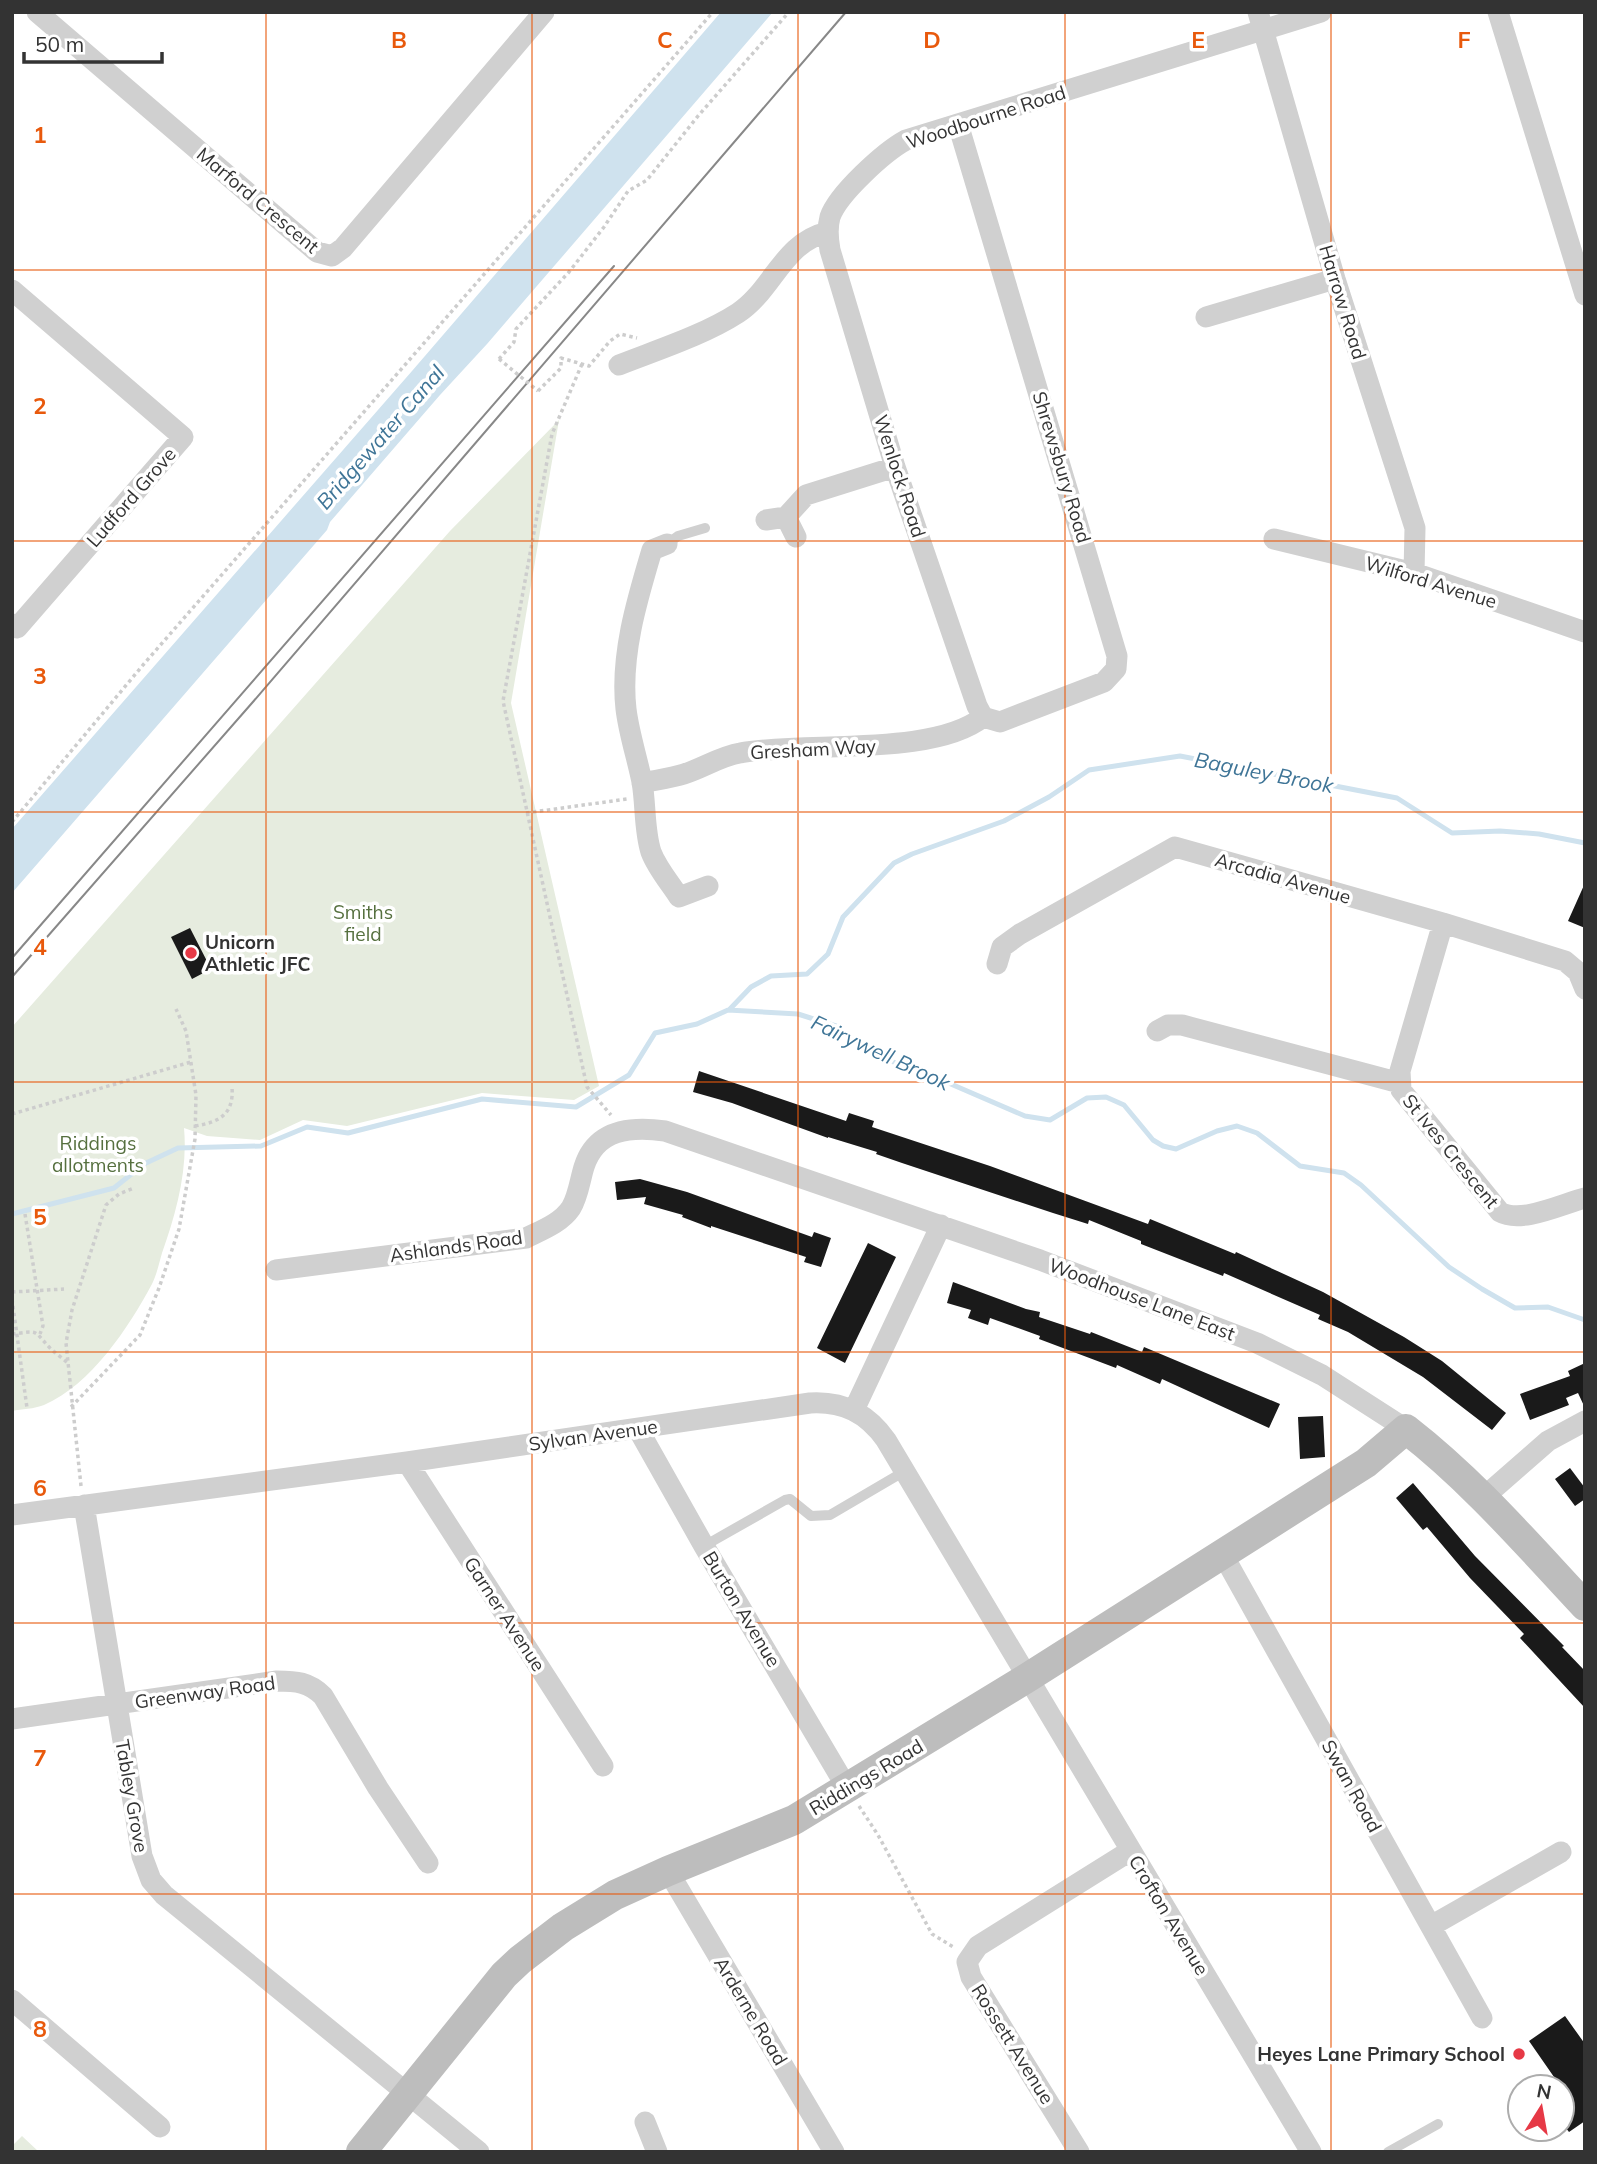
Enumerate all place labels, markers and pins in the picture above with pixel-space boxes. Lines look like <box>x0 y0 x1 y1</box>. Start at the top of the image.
place label: Unicorn Athletic JFC <box>205 930 310 976</box>
marker: Unicorn Athletic JFC <box>183 945 199 961</box>
place label: Heyes Lane Primary School <box>1257 2042 1505 2066</box>
marker: Heyes Lane Primary School <box>1511 2046 1527 2062</box>

